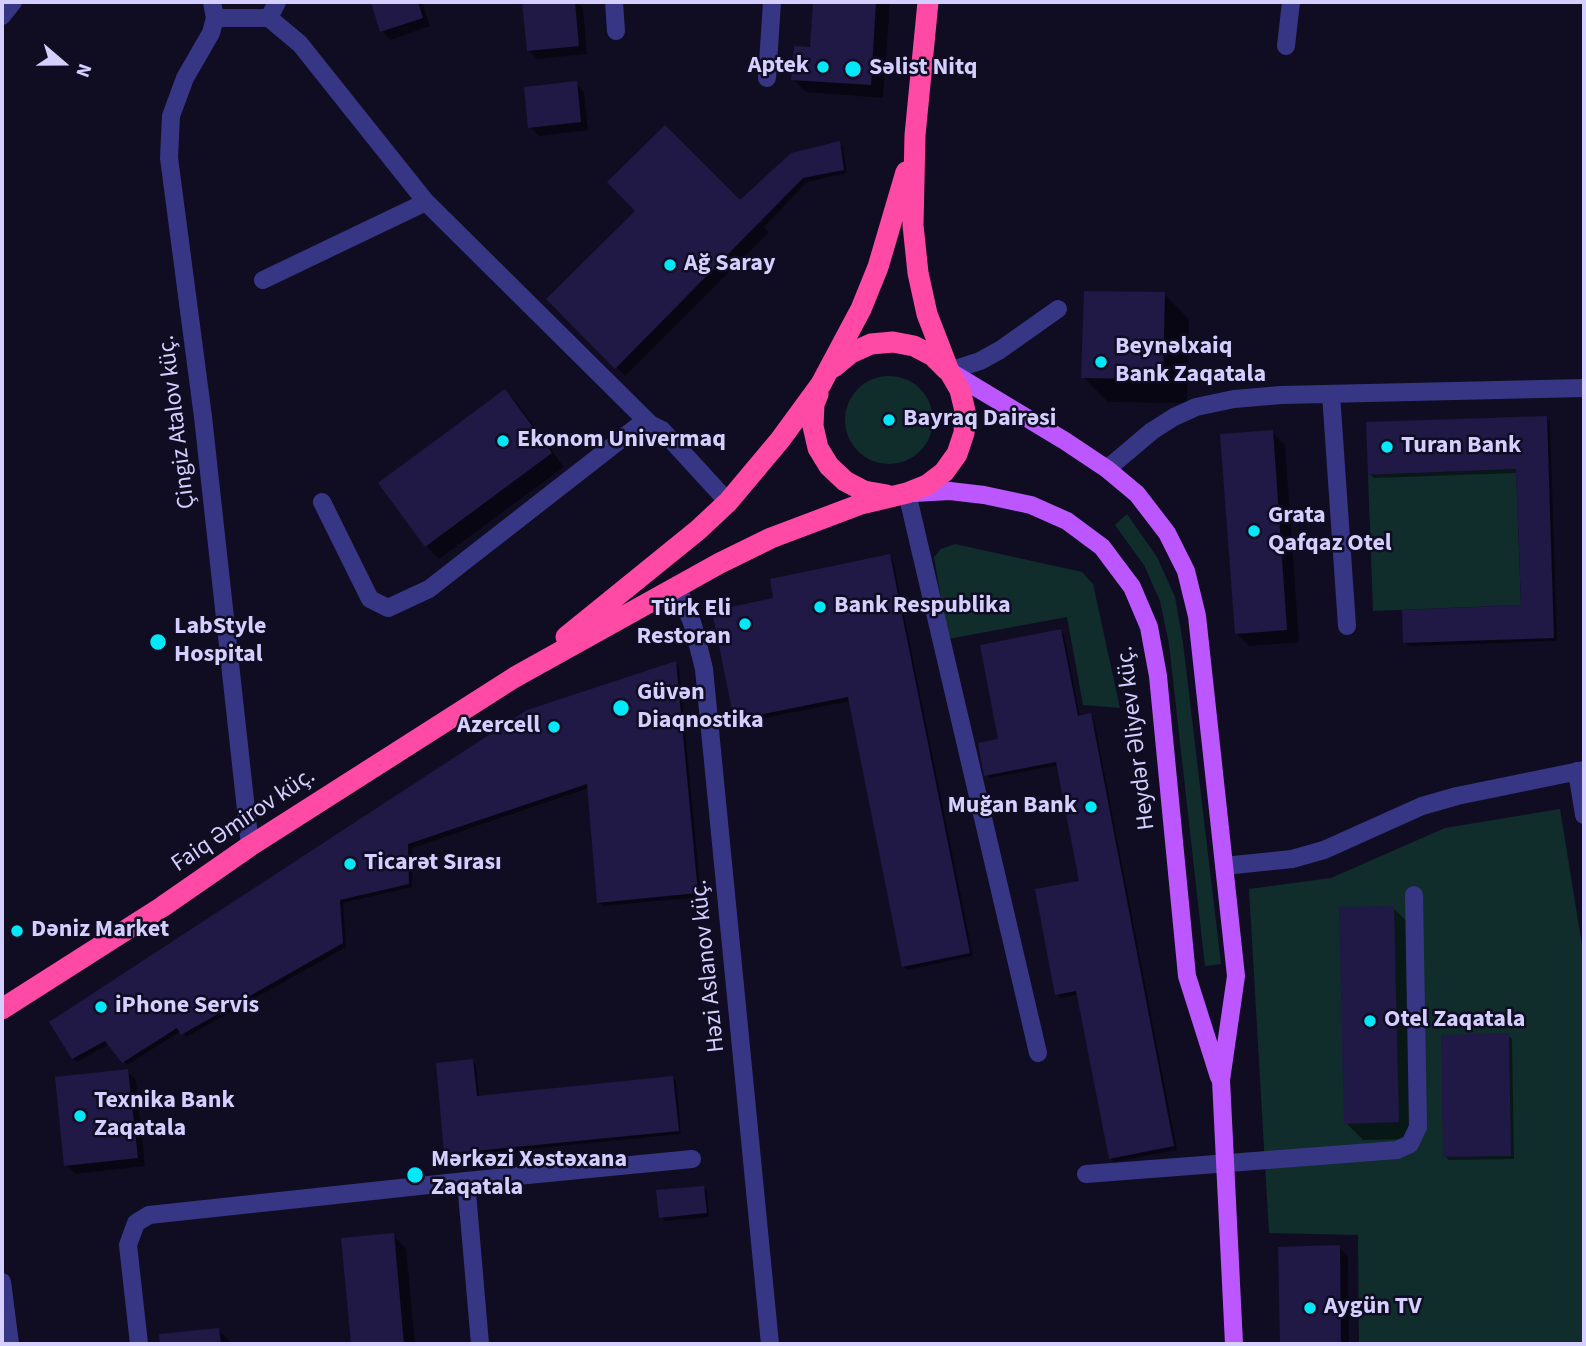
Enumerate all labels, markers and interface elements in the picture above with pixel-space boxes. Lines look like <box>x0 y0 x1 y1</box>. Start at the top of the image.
north arrow <box>28 28 98 98</box>
place label: Aptek <box>748 53 809 81</box>
place label: Səlist Nitq <box>869 55 977 83</box>
marker: Aptek <box>815 59 831 75</box>
marker: Səlist Nitq <box>843 59 863 79</box>
text: N <box>68 60 98 81</box>
place label: Ağ Saray <box>684 251 775 279</box>
marker: Ağ Saray <box>662 257 678 273</box>
street label: Çingiz Atalov küç. <box>153 334 203 510</box>
place label: Beynəlxaiq Bank Zaqatala <box>1115 334 1266 390</box>
marker: Beynəlxaiq Bank Zaqatala <box>1093 354 1109 370</box>
place label: Bayraq Dairəsi <box>903 406 1056 434</box>
marker: Bayraq Dairəsi <box>881 412 897 428</box>
place label: Ekonom Univermaq <box>517 427 726 455</box>
marker: Ekonom Univermaq <box>495 433 511 449</box>
place label: Turan Bank <box>1401 433 1521 461</box>
marker: Turan Bank <box>1379 439 1395 455</box>
place label: Grata Qafqaz Otel <box>1268 503 1392 559</box>
marker: Grata Qafqaz Otel <box>1246 523 1262 539</box>
place label: Bank Respublika <box>834 593 1011 621</box>
place label: Türk Eli Restoran <box>637 596 731 652</box>
marker: Bank Respublika <box>812 599 828 615</box>
place label: LabStyle Hospital <box>174 614 266 670</box>
marker: Türk Eli Restoran <box>737 616 753 632</box>
marker: LabStyle Hospital <box>148 632 168 652</box>
street label: Heydər Əliyev küç. <box>1111 644 1163 832</box>
place label: Güvən Diaqnostika <box>637 680 764 736</box>
marker: Güvən Diaqnostika <box>611 698 631 718</box>
place label: Azercell <box>457 713 540 741</box>
marker: Azercell <box>546 719 562 735</box>
street label: Faiq Əmirov küç. <box>167 762 321 880</box>
place label: Muğan Bank <box>947 793 1077 821</box>
marker: Muğan Bank <box>1083 799 1099 815</box>
place label: Ticarət Sırası <box>364 850 502 878</box>
marker: Ticarət Sırası <box>342 856 358 872</box>
street label: Həzi Aslanov küç. <box>686 878 732 1054</box>
place label: Dəniz Market <box>31 917 169 945</box>
marker: Dəniz Market <box>9 923 25 939</box>
place label: iPhone Servis <box>115 993 259 1021</box>
marker: iPhone Servis <box>93 999 109 1015</box>
place label: Otel Zaqatala <box>1384 1007 1525 1035</box>
marker: Otel Zaqatala <box>1362 1013 1378 1029</box>
place label: Texnika Bank Zaqatala <box>94 1088 235 1144</box>
marker: Texnika Bank Zaqatala <box>72 1108 88 1124</box>
place label: Mərkəzi Xəstəxana Zaqatala <box>431 1147 627 1203</box>
marker: Mərkəzi Xəstəxana Zaqatala <box>405 1165 425 1185</box>
place label: Aygün TV <box>1324 1294 1422 1322</box>
marker: Aygün TV <box>1302 1300 1318 1316</box>

